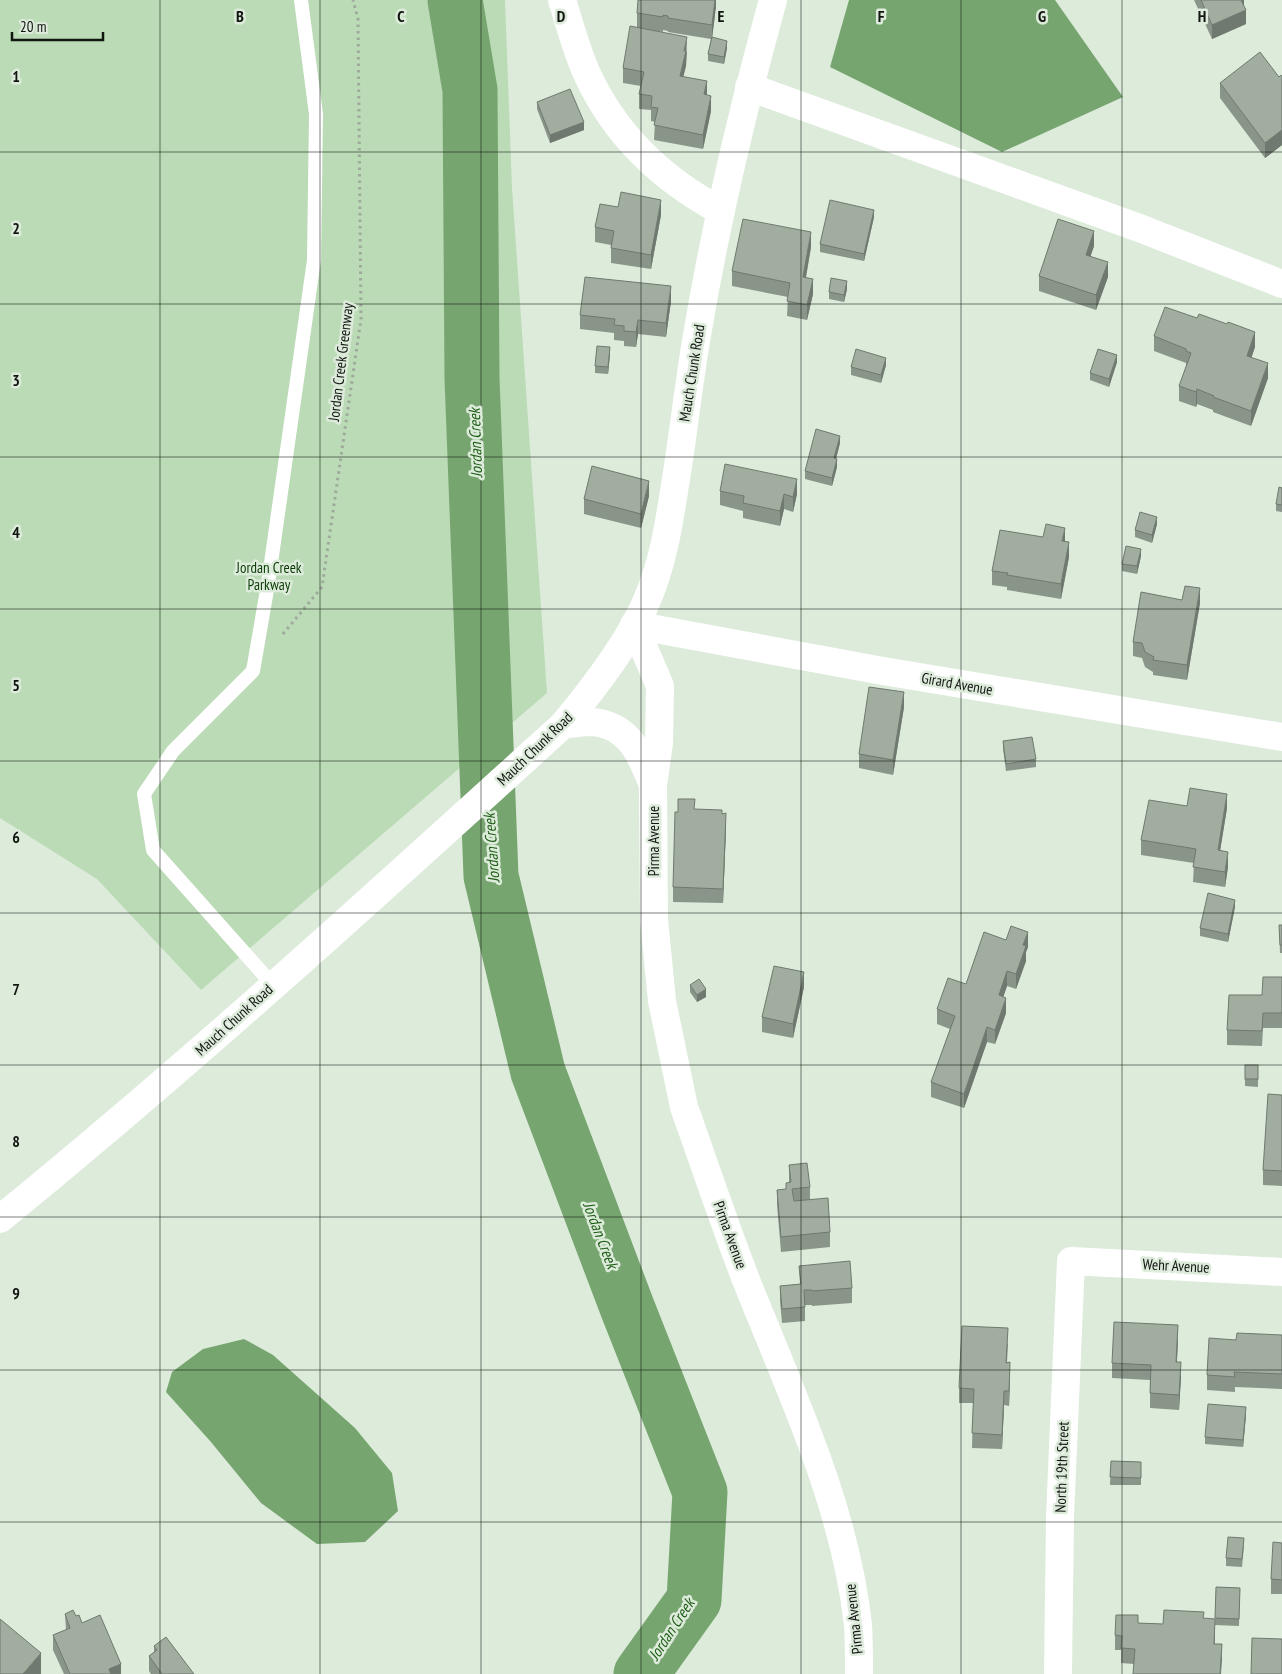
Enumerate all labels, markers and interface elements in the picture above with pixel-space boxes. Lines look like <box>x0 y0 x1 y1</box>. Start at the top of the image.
text: B <box>236 6 244 26</box>
text: C <box>397 6 405 26</box>
text: D <box>557 6 566 26</box>
text: E <box>718 6 725 26</box>
text: F <box>878 6 885 26</box>
text: G <box>1038 6 1046 26</box>
text: H <box>1198 6 1206 26</box>
scale bar <box>12 10 104 42</box>
text: 20 m <box>20 17 46 36</box>
text: 1 <box>12 66 20 86</box>
text: 2 <box>12 218 20 238</box>
street label: Jordan Creek Greenway <box>324 301 357 423</box>
street label: Mauch Chunk Road <box>674 323 709 423</box>
text: 3 <box>12 370 20 390</box>
water label: Jordan Creek <box>464 406 486 479</box>
text: 4 <box>12 522 20 542</box>
park label: Jordan Creek Parkway <box>235 558 302 594</box>
street label: Girard Avenue <box>920 668 994 699</box>
text: 5 <box>12 675 20 695</box>
street label: Mauch Chunk Road <box>493 708 576 790</box>
street label: Pirma Avenue <box>644 806 663 876</box>
water label: Jordan Creek <box>478 811 503 884</box>
text: 6 <box>12 827 20 847</box>
text: 7 <box>12 979 20 999</box>
street label: Mauch Chunk Road <box>191 980 276 1059</box>
text: 8 <box>12 1131 20 1151</box>
water label: Jordan Creek <box>579 1198 623 1273</box>
street label: Pirma Avenue <box>709 1198 751 1271</box>
street label: Wehr Avenue <box>1142 1254 1210 1277</box>
text: 9 <box>12 1283 20 1303</box>
street label: North 19th Street <box>1050 1421 1073 1513</box>
street label: Pirma Avenue <box>840 1583 867 1655</box>
water label: Jordan Creek <box>643 1593 699 1665</box>

